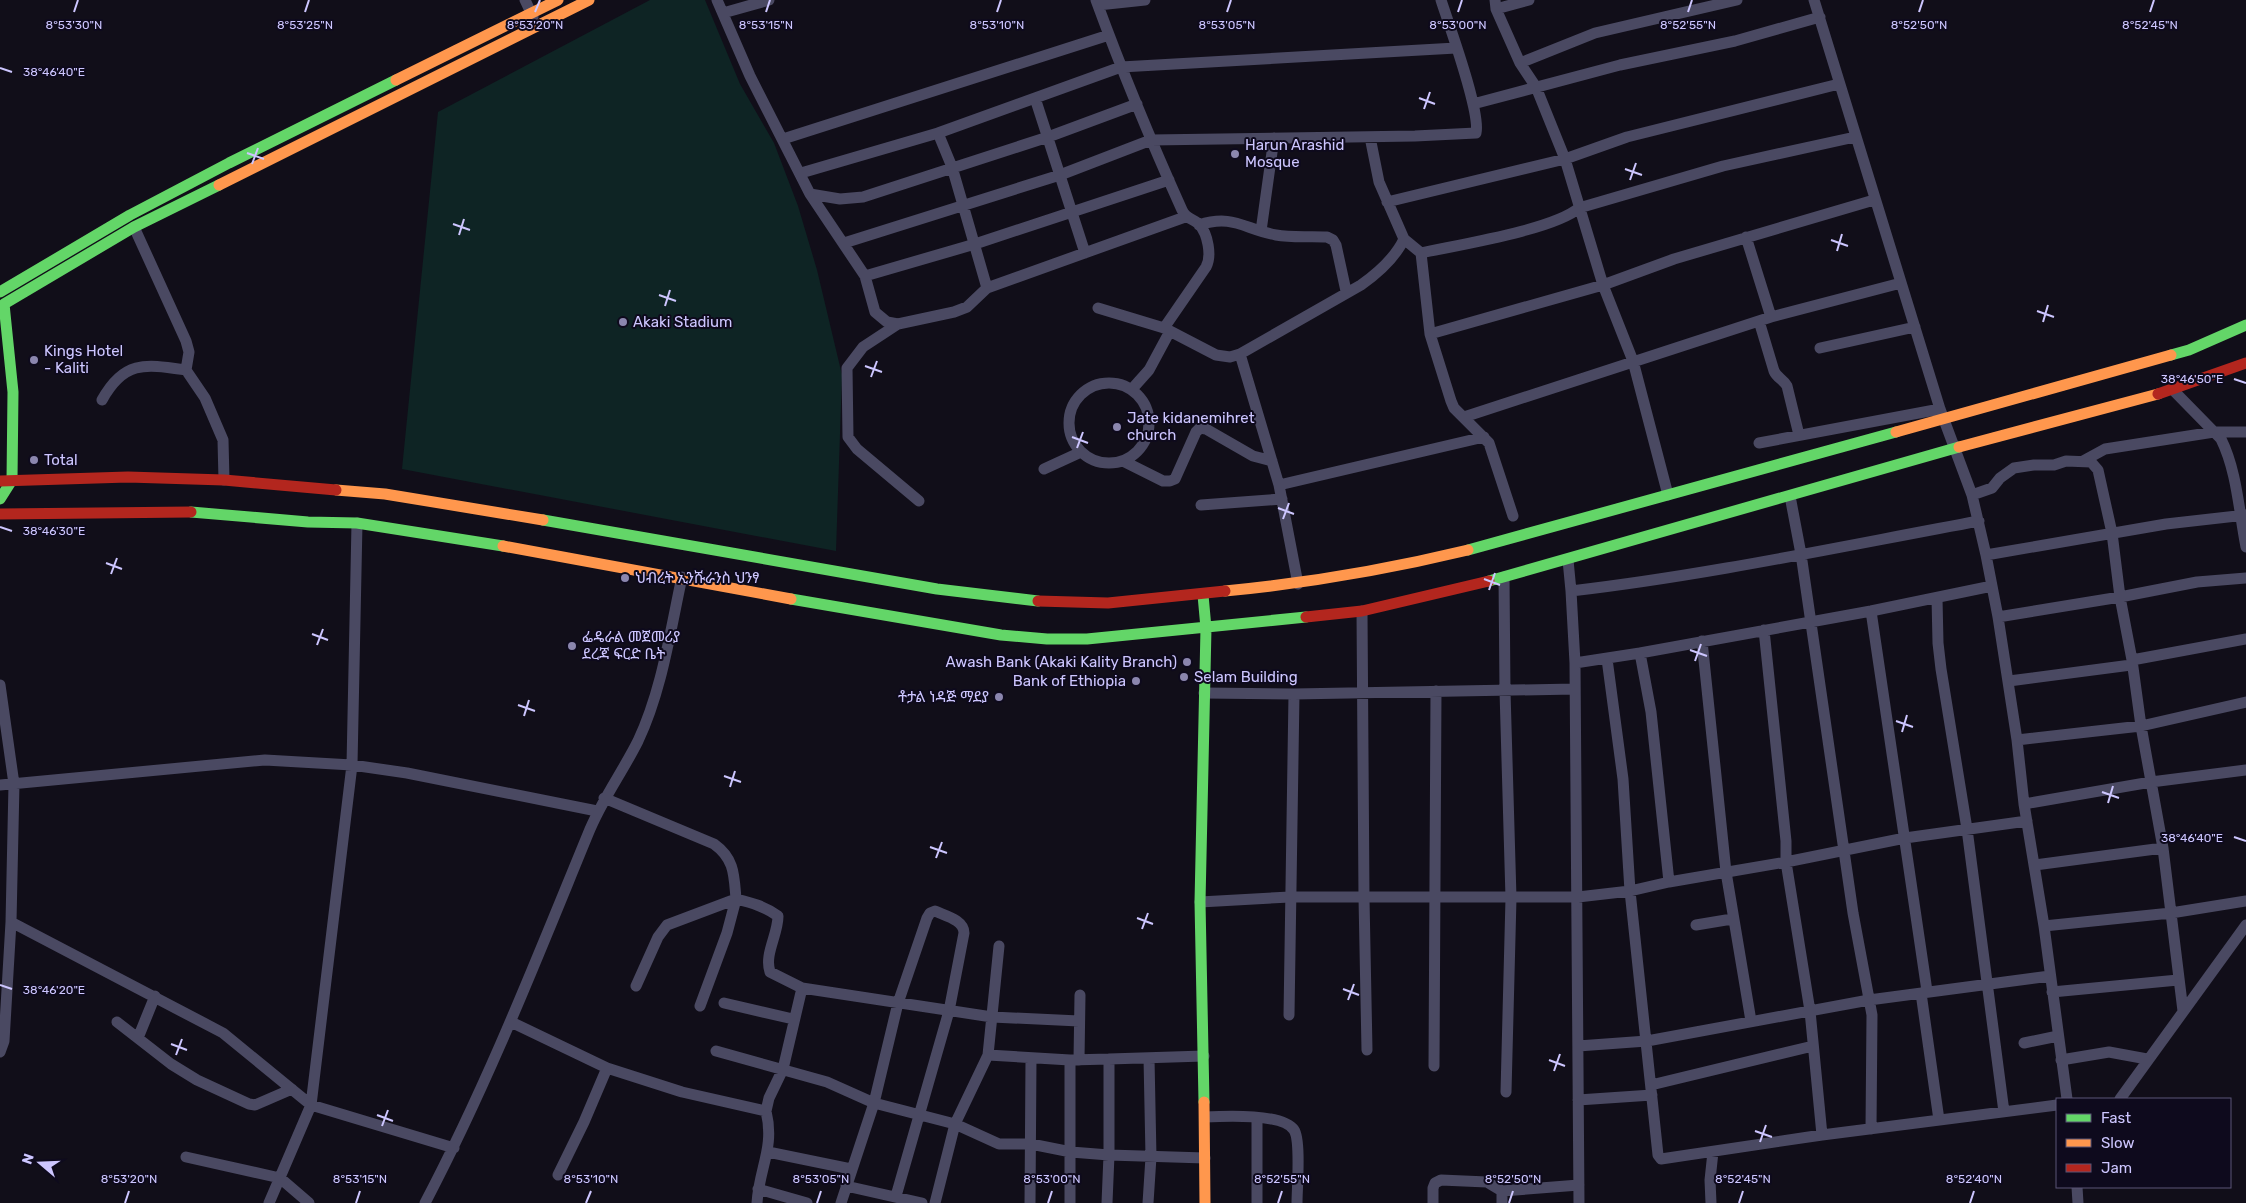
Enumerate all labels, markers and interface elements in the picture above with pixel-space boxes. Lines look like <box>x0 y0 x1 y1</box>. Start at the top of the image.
text: 8°53'30"N <box>46 18 102 32</box>
text: 8°53'25"N <box>277 18 333 32</box>
text: 8°53'20"N <box>507 18 563 32</box>
text: 8°53'15"N <box>739 18 793 32</box>
text: 8°53'10"N <box>970 18 1024 32</box>
text: 8°53'05"N <box>1199 18 1255 32</box>
text: 8°53'00"N <box>1429 18 1487 32</box>
text: 8°52'55"N <box>1660 18 1716 32</box>
text: 8°52'50"N <box>1891 18 1947 32</box>
text: 8°52'45"N <box>2122 18 2178 32</box>
text: 38°46'40"E <box>23 65 85 79</box>
place label: Harun Arashid Mosque <box>1245 136 1344 171</box>
marker: Harun Arashid Mosque <box>1229 148 1241 160</box>
place label: Akaki Stadium <box>633 313 732 331</box>
marker: Akaki Stadium <box>617 316 629 328</box>
place label: Kings Hotel - Kaliti <box>44 342 123 377</box>
marker: Kings Hotel - Kaliti <box>28 354 40 366</box>
text: 38°46'50"E <box>2161 372 2223 386</box>
place label: Jate kidanemihret church <box>1127 409 1255 444</box>
marker: Jate kidanemihret church <box>1111 421 1123 433</box>
place label: Total <box>44 451 78 469</box>
marker: Total <box>28 454 40 466</box>
text: 38°46'30"E <box>23 524 85 538</box>
place label: ህብረት ኢንሹራንስ ህንፃ <box>635 569 760 587</box>
marker: ህብረት ኢንሹራንስ ህንፃ <box>619 572 631 584</box>
place label: ፌዴራል መጀመሪያ ደረጃ ፍርድ ቤት <box>582 628 680 663</box>
marker: ፌዴራል መጀመሪያ ደረጃ ፍርድ ቤት <box>566 640 578 652</box>
place label: Awash Bank (Akaki Kality Branch) <box>946 653 1177 671</box>
marker: Awash Bank (Akaki Kality Branch) <box>1181 656 1193 668</box>
place label: Selam Building <box>1194 668 1298 686</box>
marker: Selam Building <box>1178 671 1190 683</box>
place label: Bank of Ethiopia <box>1013 672 1126 690</box>
marker: Bank of Ethiopia <box>1130 675 1142 687</box>
place label: ቶታል ነዳጅ ማደያ <box>898 688 989 706</box>
marker: ቶታል ነዳጅ ማደያ <box>993 691 1005 703</box>
text: 38°46'40"E <box>2161 831 2223 845</box>
text: 38°46'20"E <box>23 983 85 997</box>
legend <box>2056 1098 2231 1188</box>
text: Fast <box>2101 1109 2131 1127</box>
text: Slow <box>2101 1134 2134 1152</box>
north arrow <box>15 1138 65 1188</box>
text: N <box>19 1151 38 1166</box>
text: Jam <box>2101 1159 2132 1177</box>
text: 8°53'20"N <box>101 1172 157 1186</box>
text: 8°53'15"N <box>333 1172 387 1186</box>
text: 8°53'10"N <box>564 1172 618 1186</box>
text: 8°53'05"N <box>793 1172 849 1186</box>
text: 8°53'00"N <box>1023 1172 1081 1186</box>
text: 8°52'55"N <box>1254 1172 1310 1186</box>
text: 8°52'50"N <box>1485 1172 1541 1186</box>
text: 8°52'45"N <box>1715 1172 1771 1186</box>
text: 8°52'40"N <box>1946 1172 2002 1186</box>

